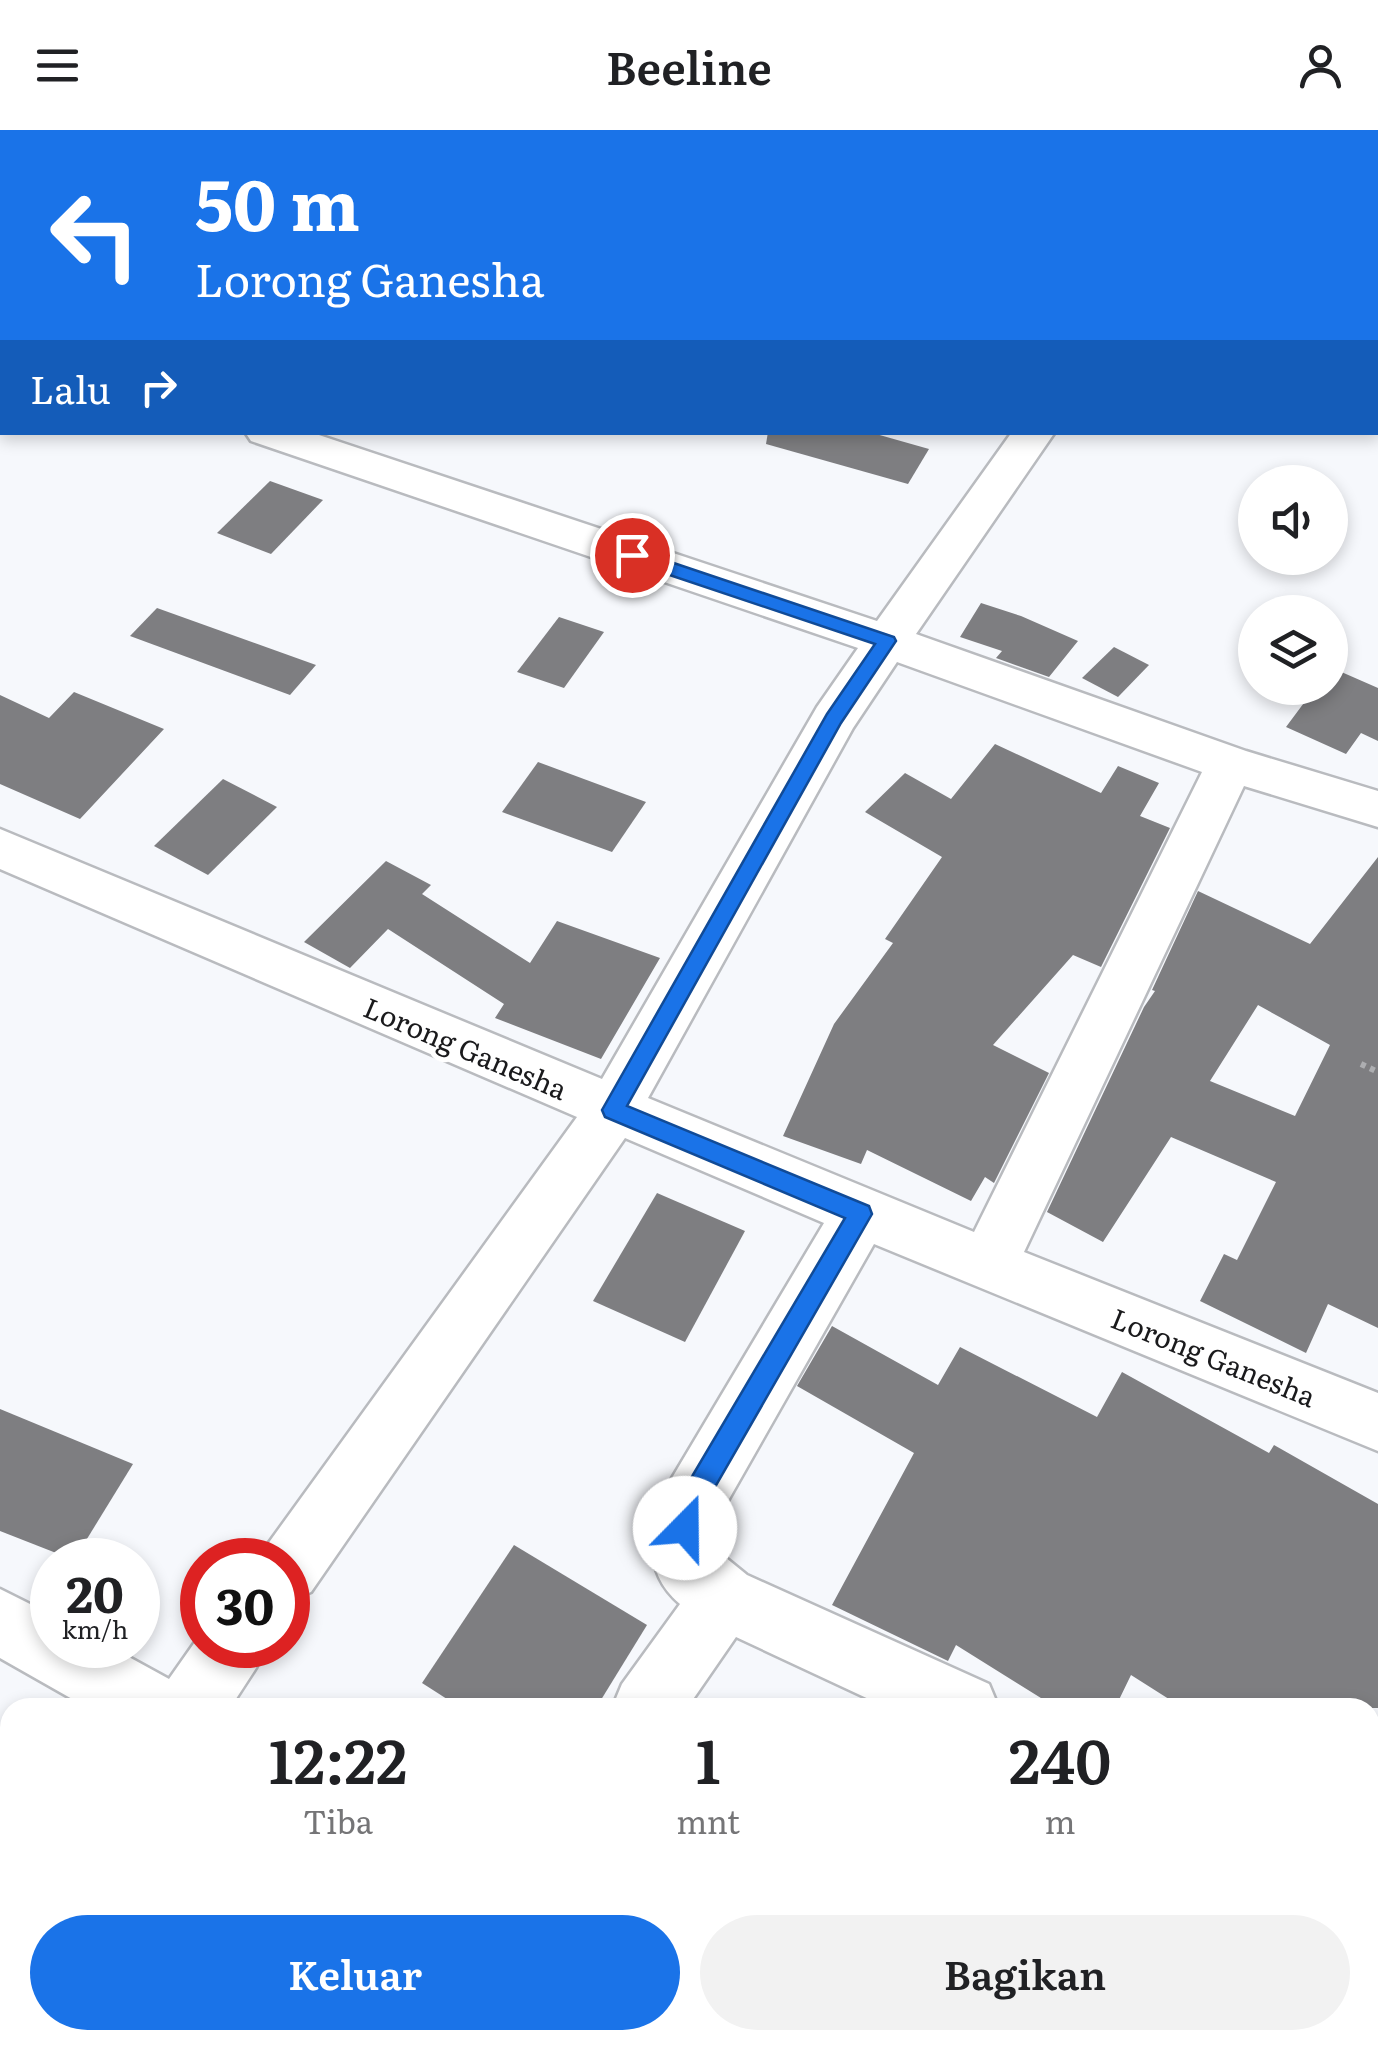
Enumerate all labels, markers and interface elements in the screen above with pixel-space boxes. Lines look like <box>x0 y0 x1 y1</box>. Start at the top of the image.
text: Beeline <box>606 32 772 99</box>
icon: menu <box>30 38 85 93</box>
icon: person <box>1293 38 1348 93</box>
text: 50 m <box>195 149 360 253</box>
icon: left <box>30 170 160 300</box>
text: Lorong Ganesha <box>195 244 544 311</box>
text: Lalu <box>30 359 111 416</box>
icon: right <box>131 360 186 415</box>
map controls <box>1238 465 1348 705</box>
button: sound <box>1238 465 1348 575</box>
pin <box>590 513 675 598</box>
icon: arrive <box>605 528 660 583</box>
button: layers <box>1238 595 1348 705</box>
street label: Lorong Ganesha <box>358 985 574 1109</box>
street label: Lorong Ganesha <box>1105 1296 1323 1416</box>
position arrow <box>633 1476 737 1580</box>
speed limit sign: 30 <box>180 1538 310 1668</box>
text: 20 <box>66 1554 124 1628</box>
text: km/h <box>62 1610 128 1647</box>
text: 12:22 <box>269 1713 407 1802</box>
text: 1 <box>696 1713 720 1802</box>
text: 240 <box>1009 1713 1111 1802</box>
text: Tiba <box>303 1796 373 1844</box>
text: mnt <box>676 1796 740 1844</box>
text: m <box>1044 1796 1076 1844</box>
button: Keluar <box>30 1915 680 2030</box>
button: Bagikan <box>700 1915 1350 2030</box>

